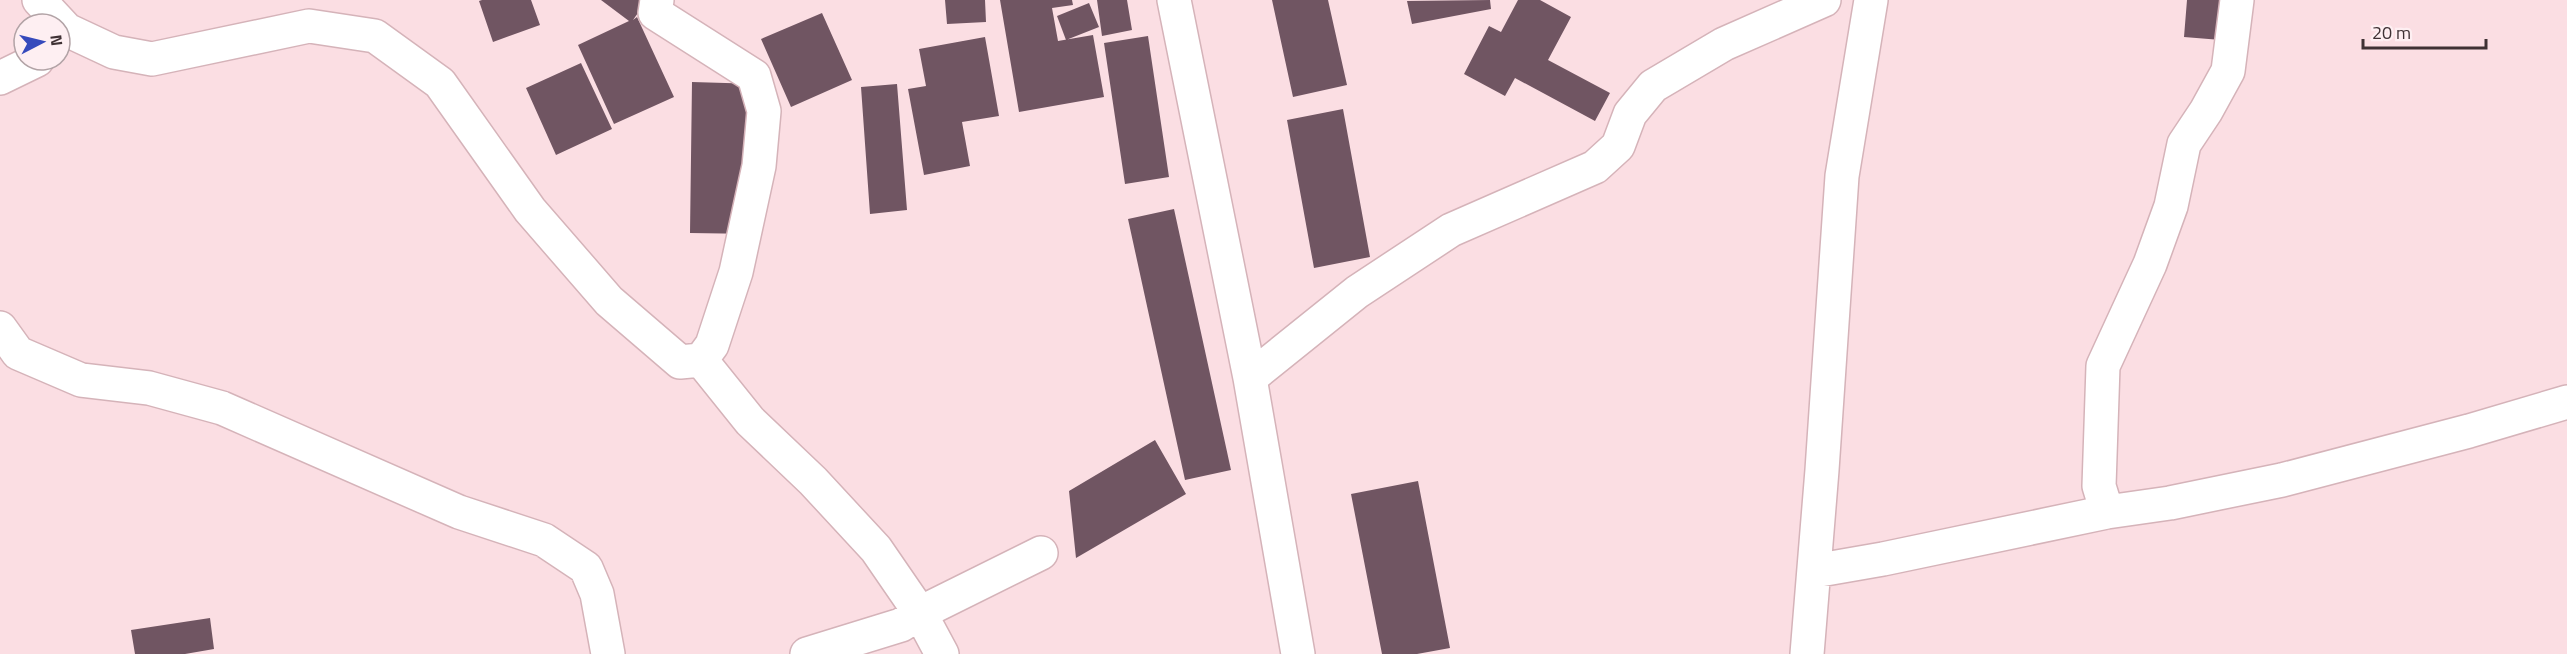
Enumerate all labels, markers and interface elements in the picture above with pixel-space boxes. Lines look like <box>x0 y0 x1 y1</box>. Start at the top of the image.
north arrow <box>12 12 72 72</box>
scale bar <box>2363 12 2486 50</box>
text: 20 m <box>2372 19 2411 46</box>
text: N <box>44 33 69 47</box>

